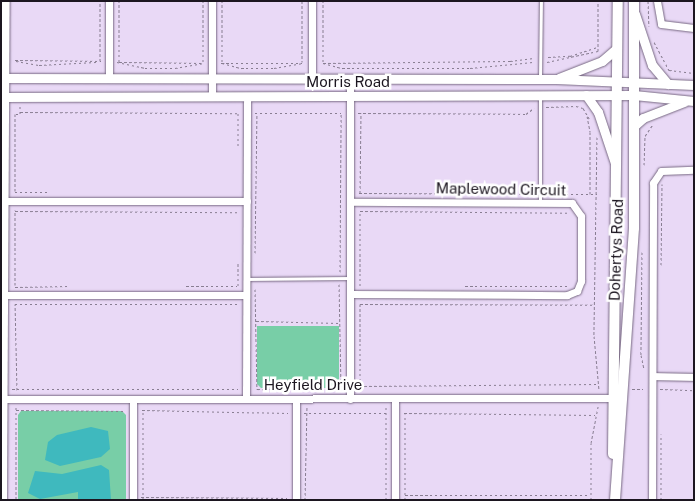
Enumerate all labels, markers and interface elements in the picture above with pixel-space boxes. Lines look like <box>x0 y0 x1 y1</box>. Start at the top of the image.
street label: Morris Road <box>306 73 390 91</box>
street label: Maplewood Circuit <box>436 179 566 199</box>
street label: Dohertys Road <box>605 199 627 301</box>
street label: Heyfield Drive <box>264 376 362 394</box>

